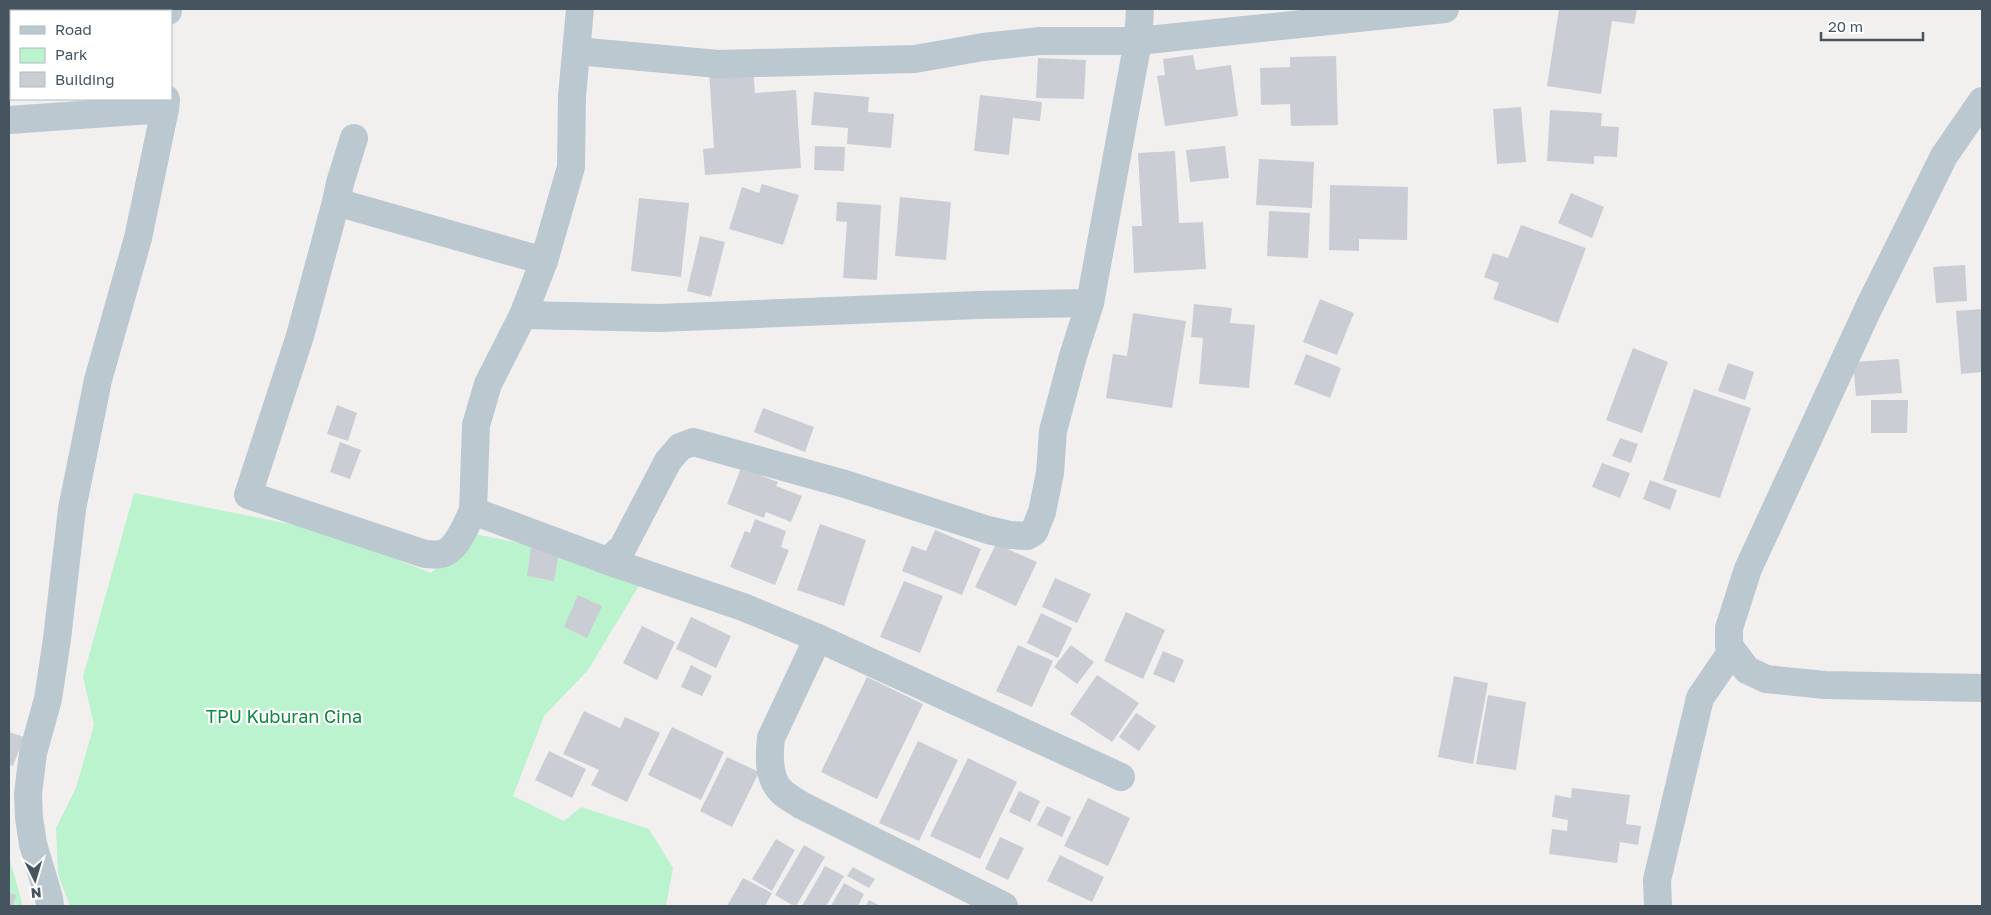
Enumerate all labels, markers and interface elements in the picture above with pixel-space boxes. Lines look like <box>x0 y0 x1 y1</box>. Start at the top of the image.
legend <box>10 10 172 100</box>
scale bar <box>1821 10 1924 42</box>
text: 20 m <box>1828 17 1863 35</box>
text: Road <box>55 20 92 38</box>
text: Park <box>55 45 88 63</box>
text: Building <box>55 70 115 88</box>
park label: TPU Kuburan Cina <box>206 705 362 727</box>
north arrow <box>10 855 60 905</box>
text: N <box>30 885 42 902</box>

